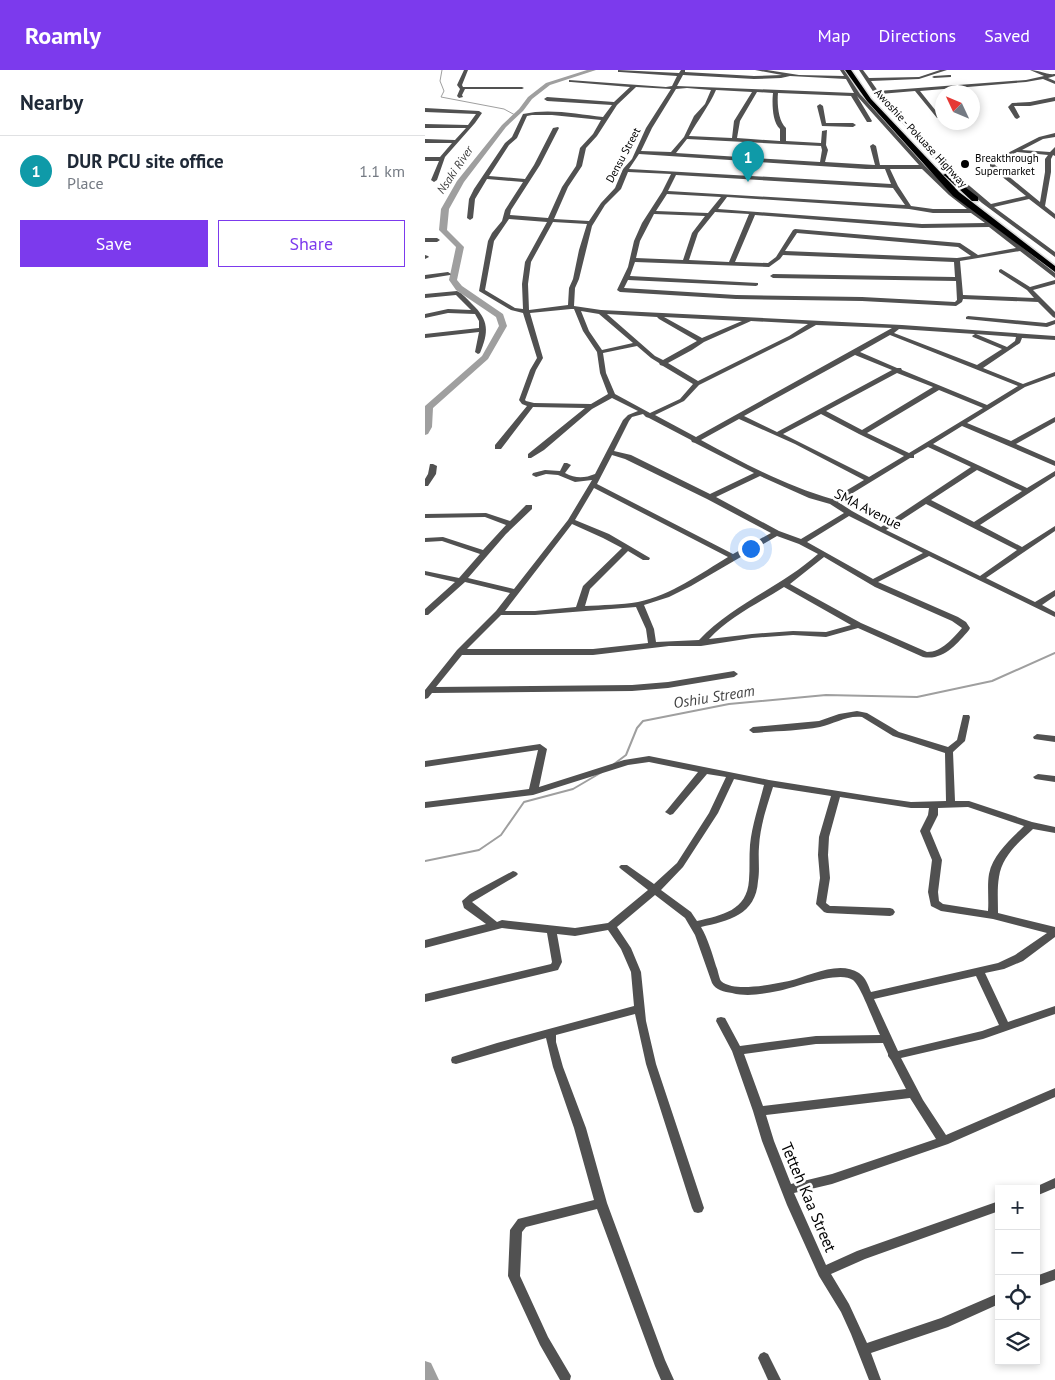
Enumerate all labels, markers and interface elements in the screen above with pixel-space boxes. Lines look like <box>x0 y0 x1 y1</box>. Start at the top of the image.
text: Roamly <box>25 20 101 51</box>
text: Map <box>818 24 850 47</box>
text: Directions <box>878 24 956 47</box>
text: Saved <box>984 24 1030 47</box>
north arrow <box>935 85 980 130</box>
street label: Awoshie - Pokuase Highway <box>872 86 971 191</box>
text: Nearby <box>20 89 83 116</box>
street label: Densu Street <box>603 125 643 185</box>
pin: 1 <box>732 141 764 182</box>
water label: Nsaki River <box>433 142 477 196</box>
text: DUR PCU site office <box>67 149 224 173</box>
place label: Breakthrough Supermarket <box>975 151 1039 178</box>
marker: Breakthrough Supermarket <box>959 158 971 170</box>
text: 1 <box>31 161 41 181</box>
text: 1.1 km <box>359 161 405 181</box>
text: Place <box>67 173 104 193</box>
button: Save <box>20 220 208 267</box>
button: Share <box>218 220 405 267</box>
street label: SMA Avenue <box>831 484 905 534</box>
your location <box>738 536 764 562</box>
water label: Oshiu Stream <box>672 681 756 712</box>
street label: Tetteh Kaa Street <box>777 1139 841 1255</box>
map controls <box>995 1185 1040 1365</box>
button: + <box>995 1185 1040 1230</box>
button: − <box>995 1230 1040 1275</box>
button: locate <box>995 1275 1040 1320</box>
button: layers <box>995 1320 1040 1365</box>

